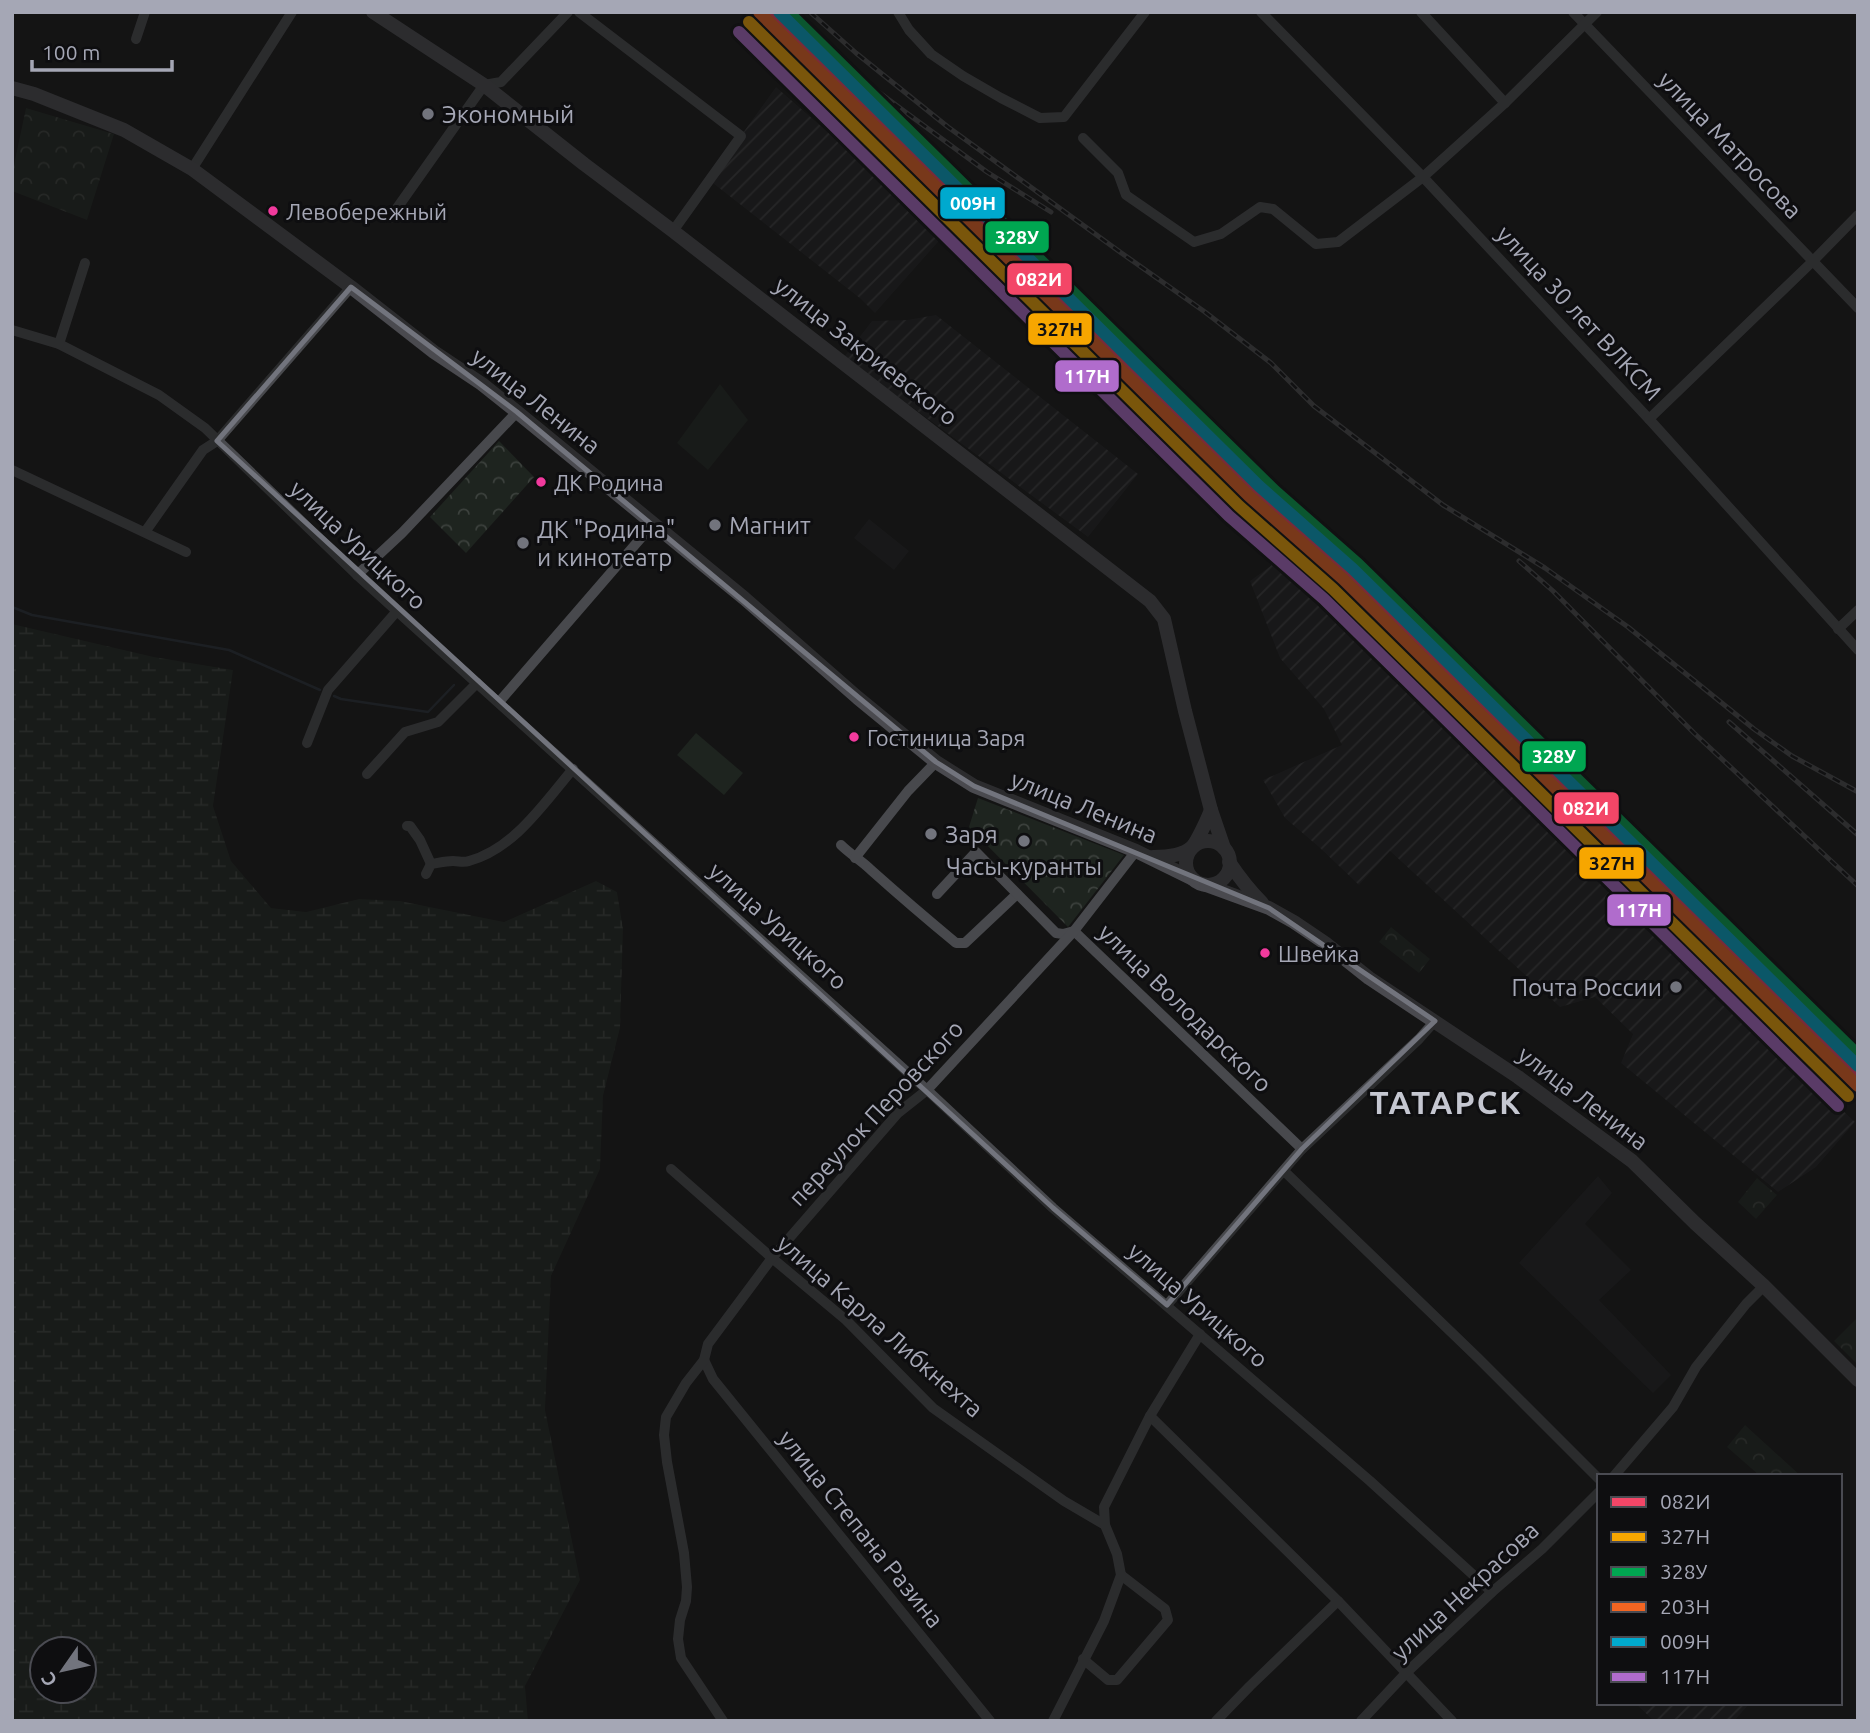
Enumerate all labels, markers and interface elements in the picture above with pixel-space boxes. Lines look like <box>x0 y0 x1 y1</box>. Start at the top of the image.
scale bar <box>32 28 172 72</box>
text: 100 m <box>42 40 100 64</box>
street label: улица Матросова <box>1653 66 1807 224</box>
place label: Экономный <box>442 101 574 128</box>
marker: Экономный <box>420 106 436 122</box>
line badge: 009Н <box>939 186 1006 220</box>
text: 009Н <box>950 192 996 214</box>
place label: Левобережный <box>286 199 447 224</box>
marker: Левобережный <box>266 204 280 218</box>
line badge: 328У <box>984 220 1050 254</box>
street label: улица 30 лет ВЛКСМ <box>1491 220 1667 406</box>
text: 328У <box>995 226 1039 248</box>
line badge: 082И <box>1006 262 1073 296</box>
text: 082И <box>1016 268 1062 290</box>
street label: улица Закриевского <box>769 271 963 431</box>
line badge: 327Н <box>1027 312 1093 346</box>
text: 327Н <box>1037 318 1083 340</box>
street label: улица Ленина <box>466 342 606 460</box>
line badge: 117Н <box>1054 359 1120 393</box>
text: 117Н <box>1064 365 1110 387</box>
place label: ДК Родина <box>554 470 664 495</box>
street label: улица Урицкого <box>284 475 432 615</box>
marker: ДК Родина <box>534 475 548 489</box>
place label: Магнит <box>729 512 811 539</box>
place label: ДК "Родина" и кинотеатр <box>537 516 675 571</box>
marker: Магнит <box>707 517 723 533</box>
marker: ДК "Родина" и кинотеатр <box>515 535 531 551</box>
place label: Гостиница Заря <box>867 725 1025 750</box>
marker: Гостиница Заря <box>847 730 861 744</box>
line badge: 328У <box>1521 740 1587 773</box>
text: 328У <box>1532 745 1576 767</box>
street label: улица Ленина <box>1007 765 1161 849</box>
line badge: 082И <box>1553 791 1620 825</box>
text: 082И <box>1563 797 1609 819</box>
place label: Заря <box>945 821 998 848</box>
marker: Заря <box>923 826 939 842</box>
marker: Часы-куранты <box>1016 833 1032 849</box>
line badge: 327Н <box>1578 846 1645 880</box>
text: 327Н <box>1589 852 1635 874</box>
place label: Часы-куранты <box>946 853 1102 880</box>
street label: улица Урицкого <box>703 857 853 995</box>
line badge: 117Н <box>1606 893 1672 927</box>
text: 117Н <box>1616 899 1662 921</box>
street label: улица Володарского <box>1093 918 1277 1098</box>
place label: Швейка <box>1278 941 1359 966</box>
marker: Швейка <box>1258 946 1272 960</box>
place label: Почта России <box>1511 974 1662 1001</box>
marker: Почта России <box>1668 979 1684 995</box>
street label: переулок Перовского <box>783 1015 969 1211</box>
street label: улица Ленина <box>1513 1040 1653 1156</box>
district label: ТАТАРСК <box>1369 1084 1523 1120</box>
street label: улица Карла Либкнехта <box>772 1229 988 1423</box>
street label: улица Урицкого <box>1123 1237 1273 1373</box>
street label: улица Степана Разина <box>773 1425 949 1633</box>
legend <box>1597 1474 1842 1705</box>
text: 082И <box>1660 1489 1711 1513</box>
street label: улица Некрасова <box>1386 1516 1544 1666</box>
text: 327Н <box>1660 1524 1710 1548</box>
text: 328У <box>1660 1559 1708 1583</box>
text: 203Н <box>1660 1594 1710 1618</box>
text: 009Н <box>1660 1629 1710 1653</box>
north arrow <box>28 1635 98 1705</box>
text: 117Н <box>1660 1664 1710 1688</box>
text: С <box>36 1668 61 1691</box>

